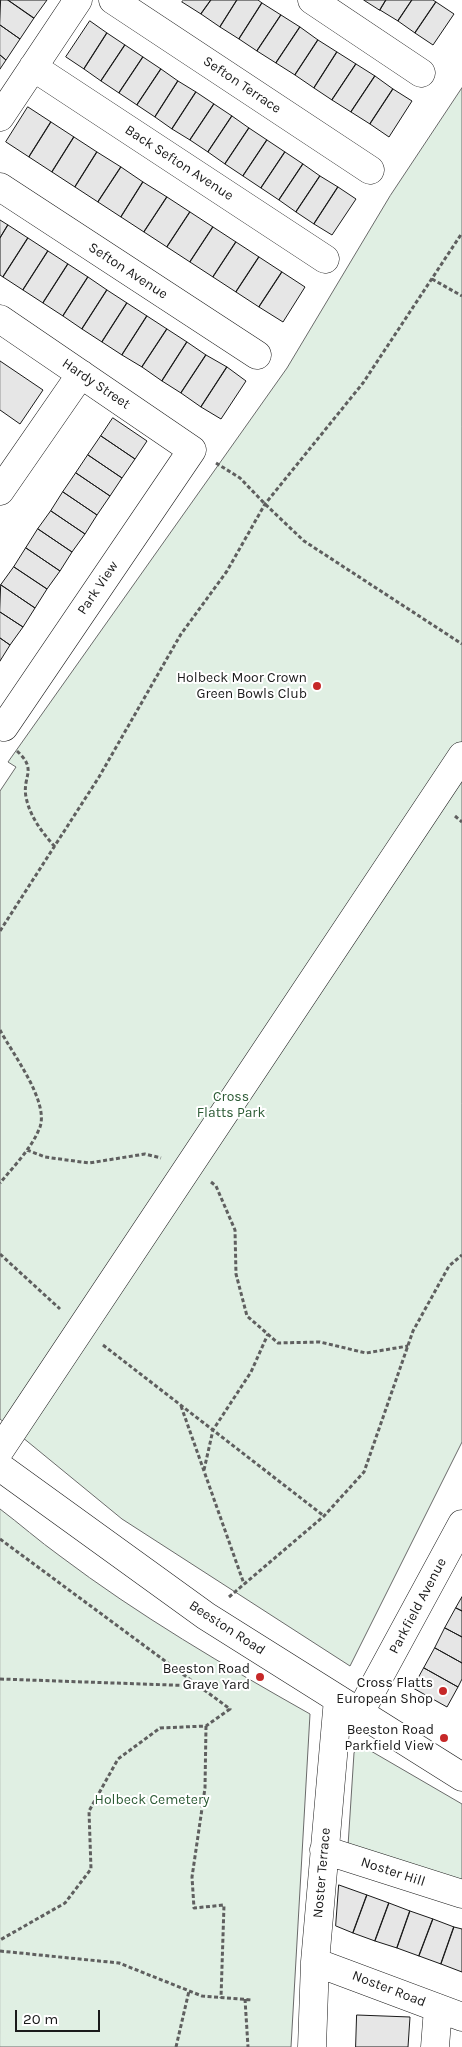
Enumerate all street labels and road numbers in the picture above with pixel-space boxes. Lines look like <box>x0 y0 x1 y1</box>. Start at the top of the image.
street label: Sefton Terrace <box>200 53 284 117</box>
street label: Back Sefton Avenue <box>122 122 236 204</box>
street label: Sefton Avenue <box>85 239 171 303</box>
street label: Hardy Street <box>59 355 133 413</box>
street label: Park View <box>74 558 122 618</box>
street label: Parkfield Avenue <box>386 1555 450 1657</box>
street label: Beeston Road <box>186 1597 268 1659</box>
street label: Noster Terrace <box>310 1827 334 1919</box>
street label: Noster Hill <box>359 1854 427 1890</box>
street label: Noster Road <box>350 1967 428 2011</box>

